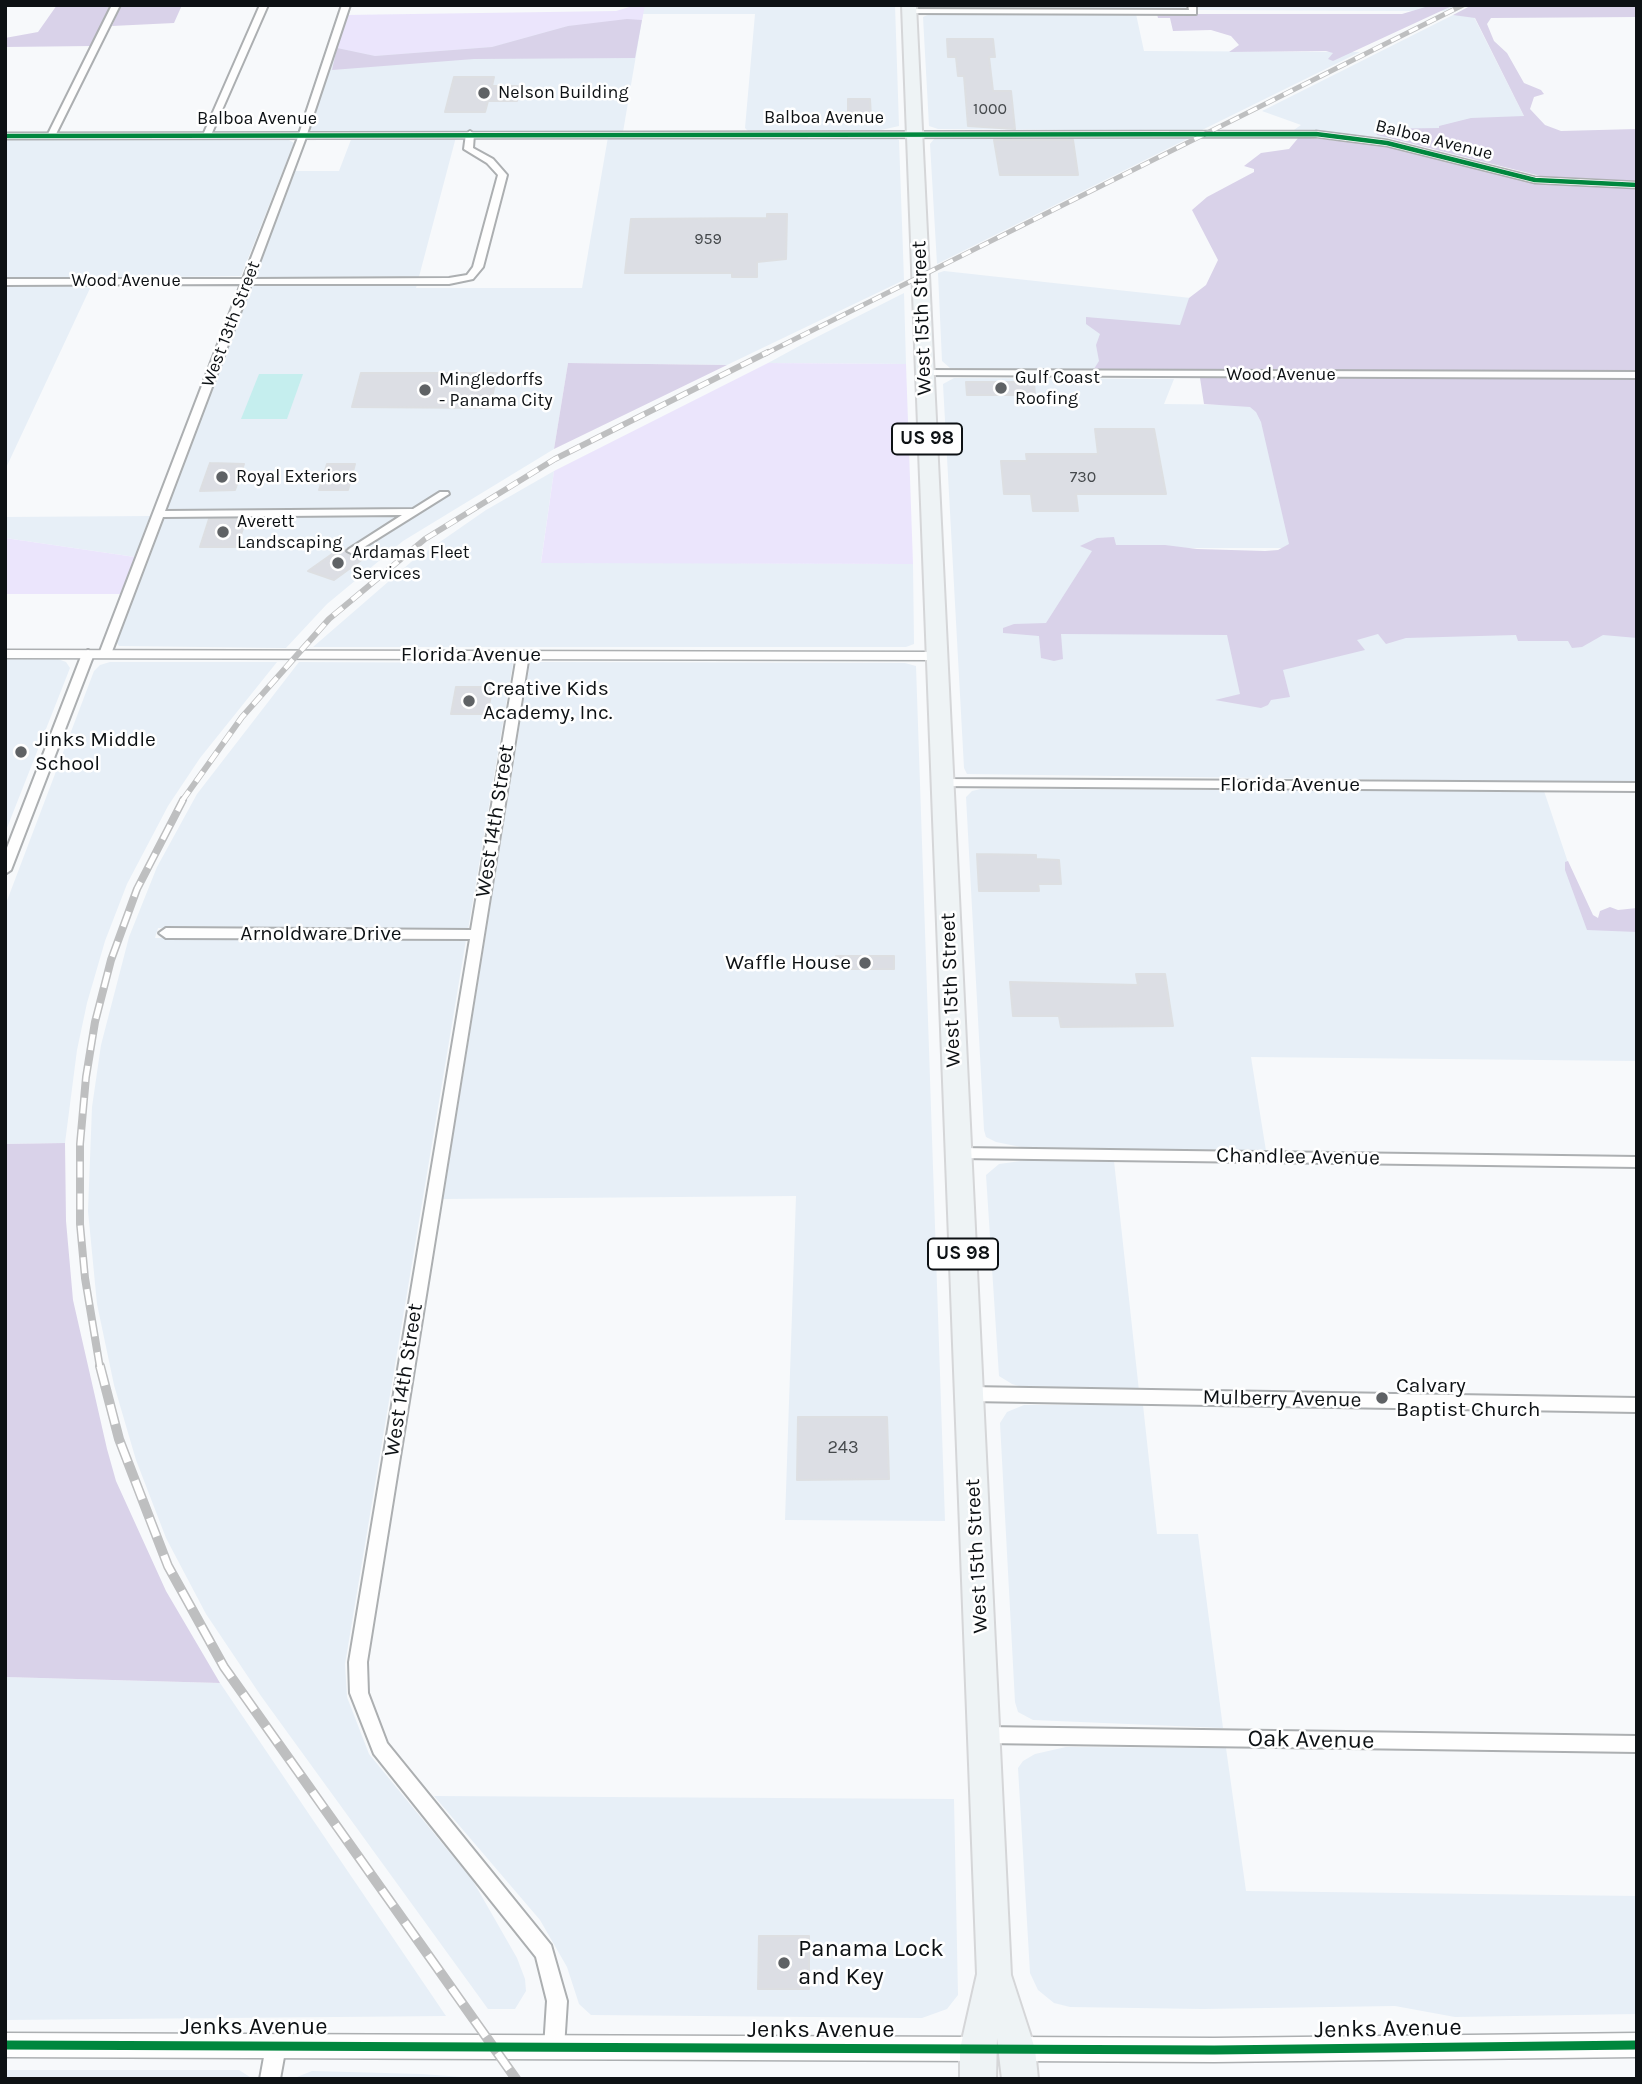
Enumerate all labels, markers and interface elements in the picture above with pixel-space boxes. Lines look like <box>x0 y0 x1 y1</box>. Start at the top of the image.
place label: Nelson Building <box>498 82 629 104</box>
marker: Nelson Building <box>476 85 492 101</box>
house number: 1000 <box>973 99 1007 119</box>
street label: Balboa Avenue <box>764 107 884 129</box>
street label: Balboa Avenue <box>197 108 317 130</box>
street label: Balboa Avenue <box>1373 115 1495 165</box>
house number: 959 <box>694 229 722 249</box>
street label: West 15th Street <box>907 240 937 396</box>
street label: West 13th Street <box>197 258 265 390</box>
street label: Wood Avenue <box>71 270 181 292</box>
street label: Wood Avenue <box>1226 364 1336 386</box>
place label: Gulf Coast Roofing <box>1015 367 1100 410</box>
place label: Mingledorffs - Panama City <box>439 369 553 412</box>
marker: Gulf Coast Roofing <box>993 380 1009 396</box>
marker: Mingledorffs - Panama City <box>417 382 433 398</box>
road number: US 98 <box>892 424 962 454</box>
place label: Royal Exteriors <box>236 466 357 488</box>
house number: 730 <box>1070 467 1096 487</box>
marker: Royal Exteriors <box>214 469 230 485</box>
place label: Averett Landscaping <box>237 511 342 554</box>
marker: Averett Landscaping <box>215 524 231 540</box>
place label: Ardamas Fleet Services <box>352 542 470 584</box>
marker: Ardamas Fleet Services <box>330 555 346 571</box>
street label: Florida Avenue <box>401 642 541 668</box>
place label: Creative Kids Academy, Inc. <box>483 676 613 726</box>
marker: Creative Kids Academy, Inc. <box>461 693 477 709</box>
place label: Jinks Middle School <box>35 727 156 777</box>
street label: West 14th Street <box>470 743 520 899</box>
marker: Jinks Middle School <box>13 744 29 760</box>
street label: Florida Avenue <box>1220 772 1360 798</box>
street label: West 15th Street <box>936 912 966 1068</box>
street label: Arnoldware Drive <box>240 921 402 947</box>
place label: Waffle House <box>725 950 851 976</box>
marker: Waffle House <box>857 955 873 971</box>
street label: Chandlee Avenue <box>1216 1143 1380 1171</box>
road number: US 98 <box>928 1238 998 1270</box>
street label: West 14th Street <box>379 1302 429 1458</box>
place label: Calvary Baptist Church <box>1396 1373 1540 1423</box>
street label: Mulberry Avenue <box>1202 1385 1362 1413</box>
marker: Calvary Baptist Church <box>1374 1390 1390 1406</box>
house number: 243 <box>827 1437 859 1459</box>
street label: West 15th Street <box>960 1478 994 1634</box>
street label: Oak Avenue <box>1247 1724 1375 1756</box>
place label: Panama Lock and Key <box>798 1935 944 1991</box>
marker: Panama Lock and Key <box>776 1955 792 1971</box>
street label: Jenks Avenue <box>180 2013 328 2041</box>
street label: Jenks Avenue <box>1314 2013 1462 2045</box>
street label: Jenks Avenue <box>747 2016 895 2044</box>

